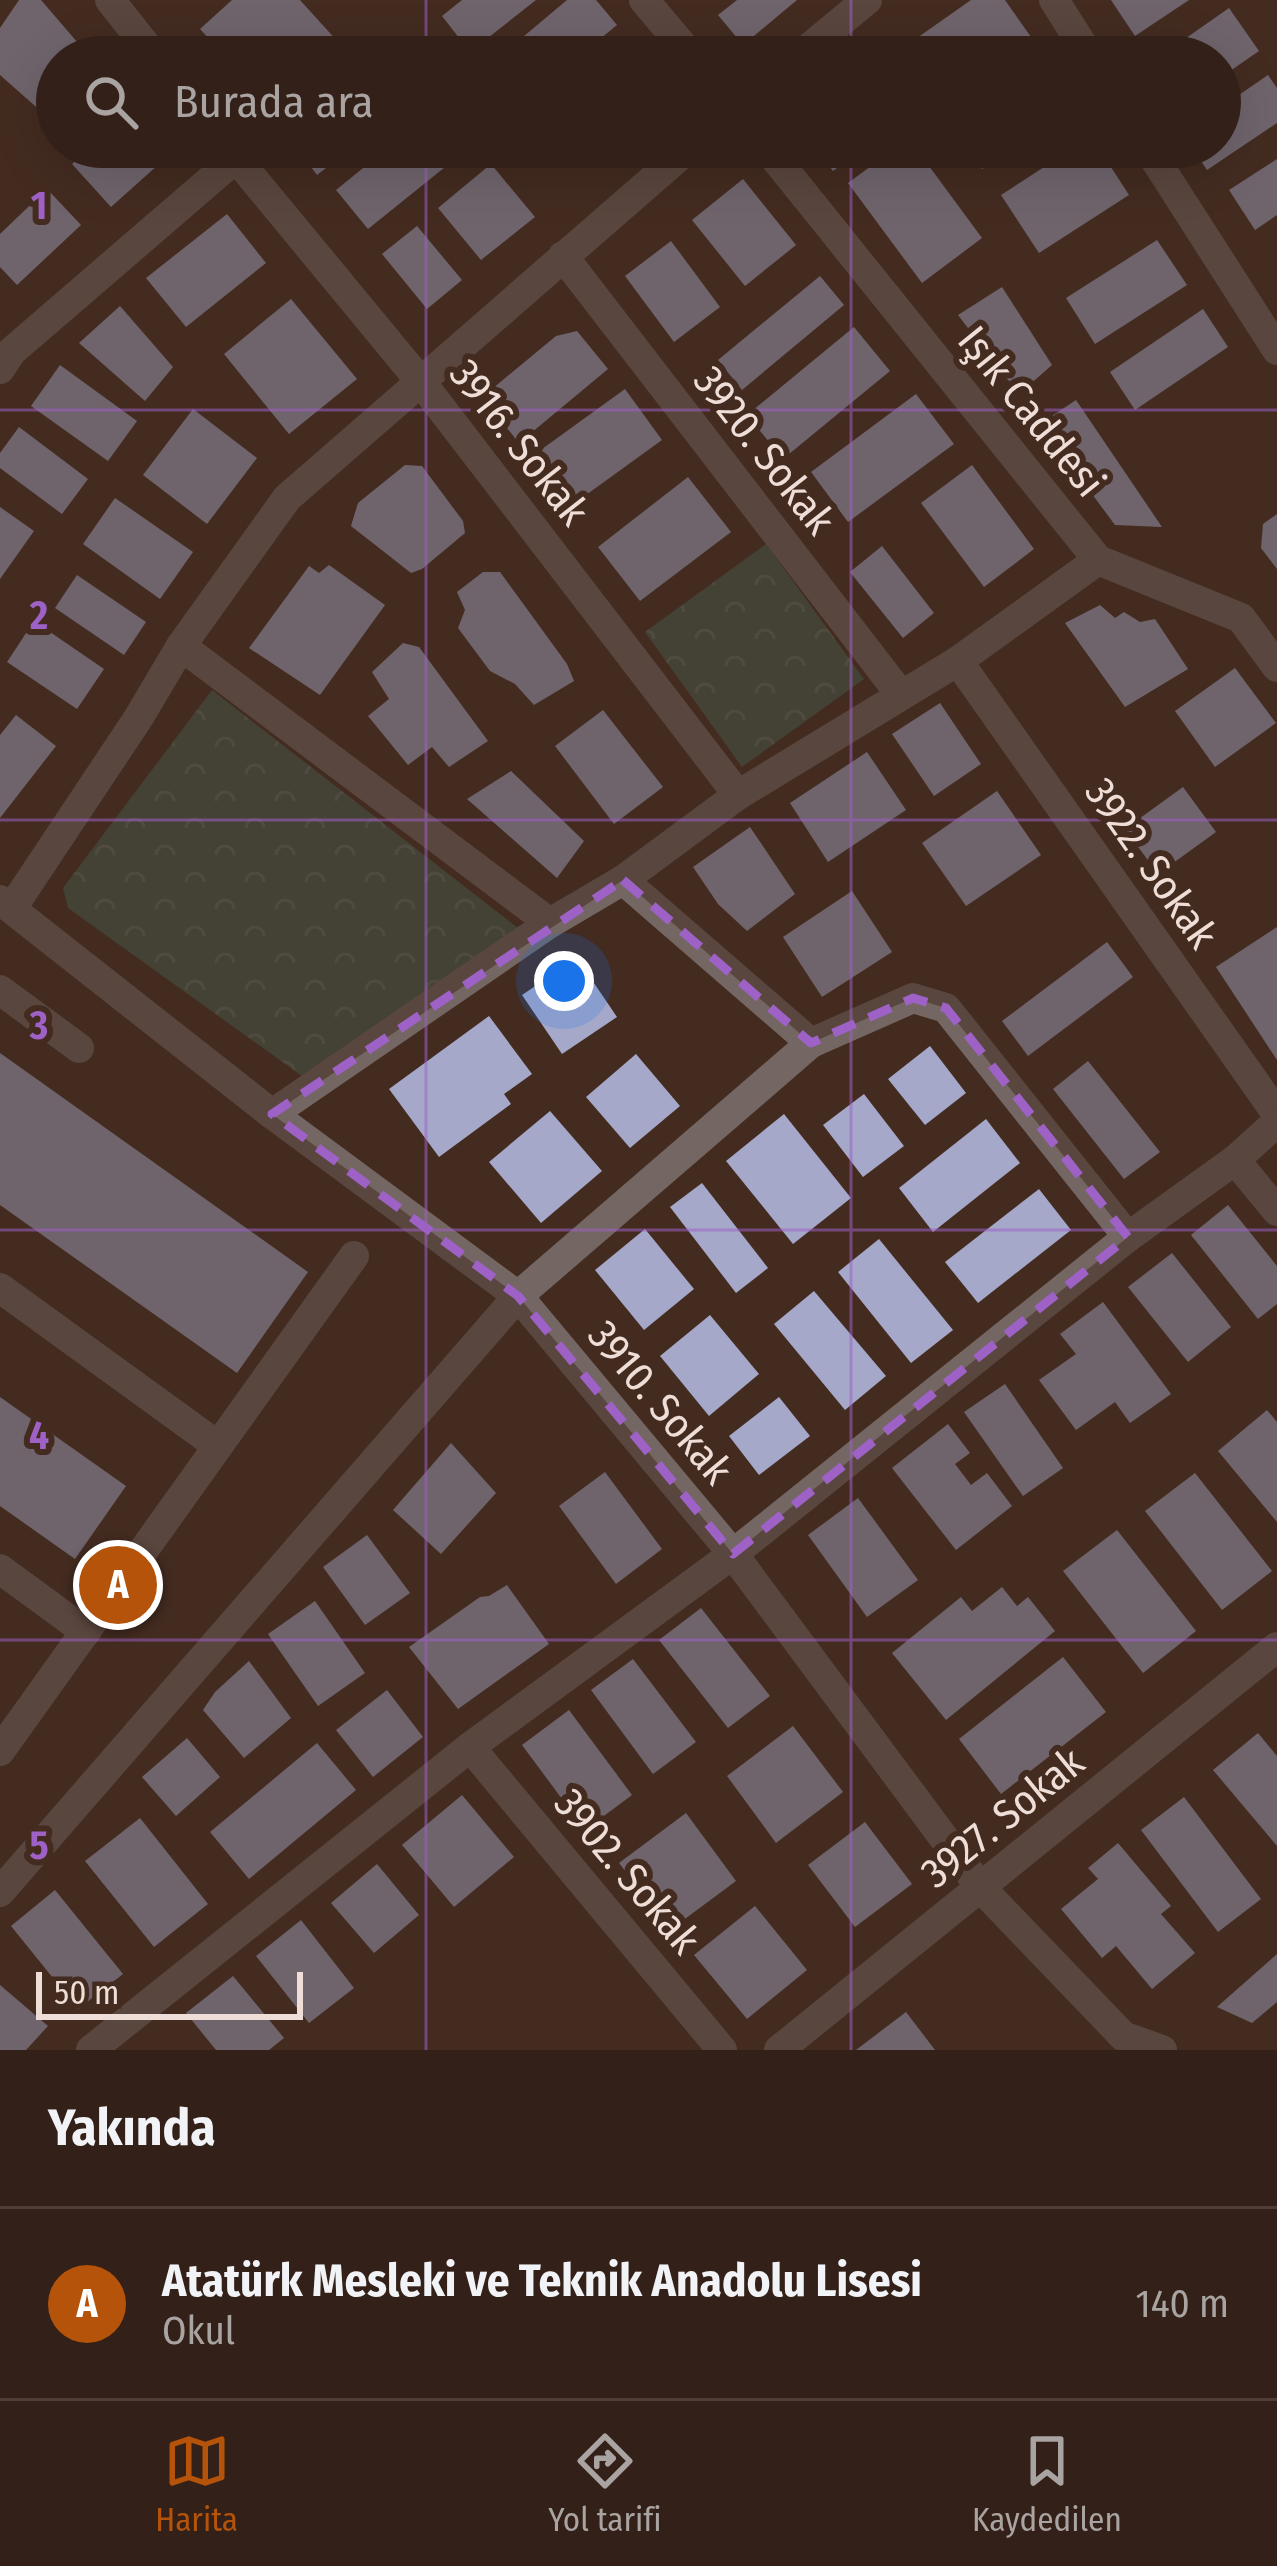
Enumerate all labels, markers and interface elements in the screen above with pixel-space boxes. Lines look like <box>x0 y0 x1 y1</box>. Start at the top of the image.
search box <box>36 36 1241 168</box>
icon: search <box>78 69 144 135</box>
text: Burada ara <box>174 75 374 129</box>
text: 1 <box>31 183 47 229</box>
street label: Işık Caddesi <box>947 316 1115 507</box>
street label: 3916. Sokak <box>439 350 600 536</box>
street label: 3920. Sokak <box>683 357 846 545</box>
text: 2 <box>29 593 48 639</box>
street label: 3922. Sokak <box>1074 769 1228 959</box>
your location <box>534 951 594 1011</box>
text: 3 <box>29 1003 48 1049</box>
street label: 3910. Sokak <box>578 1311 743 1495</box>
text: 4 <box>29 1413 49 1459</box>
pin: A <box>79 1540 157 1630</box>
street label: 3927. Sokak <box>911 1737 1094 1898</box>
street label: 3902. Sokak <box>544 1779 711 1964</box>
text: 5 <box>29 1823 49 1869</box>
scale bar <box>36 1966 303 2019</box>
text: 50 m <box>54 1973 119 2013</box>
text: Yakında <box>48 2097 216 2159</box>
text: Atatürk Mesleki ve Teknik Anadolu Lisesi <box>162 2254 922 2308</box>
text: A <box>76 2281 98 2327</box>
text: 140 m <box>1135 2281 1229 2327</box>
text: Okul <box>162 2308 235 2354</box>
tab: Harita <box>155 2428 238 2540</box>
tab: Yol tarifi <box>548 2428 662 2540</box>
tab: Kaydedilen <box>972 2428 1122 2540</box>

